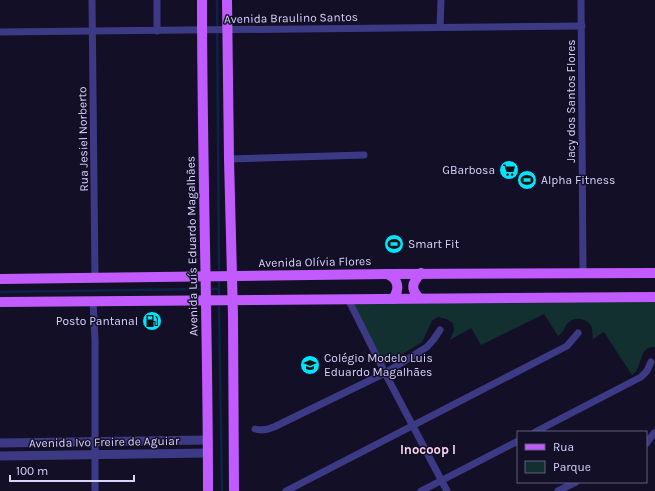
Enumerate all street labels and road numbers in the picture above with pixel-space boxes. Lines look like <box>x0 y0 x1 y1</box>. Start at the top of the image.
street label: Avenida Braulino Santos <box>224 10 358 26</box>
street label: Jacy dos Santos Flores <box>564 39 578 163</box>
street label: Rua Jesiel Norberto <box>75 86 91 192</box>
street label: Avenida Luís Eduardo Magalhães <box>183 156 201 336</box>
street label: Avenida Olívia Flores <box>258 254 372 270</box>
street label: Avenida Ivo Freire de Aguiar <box>29 434 180 450</box>

